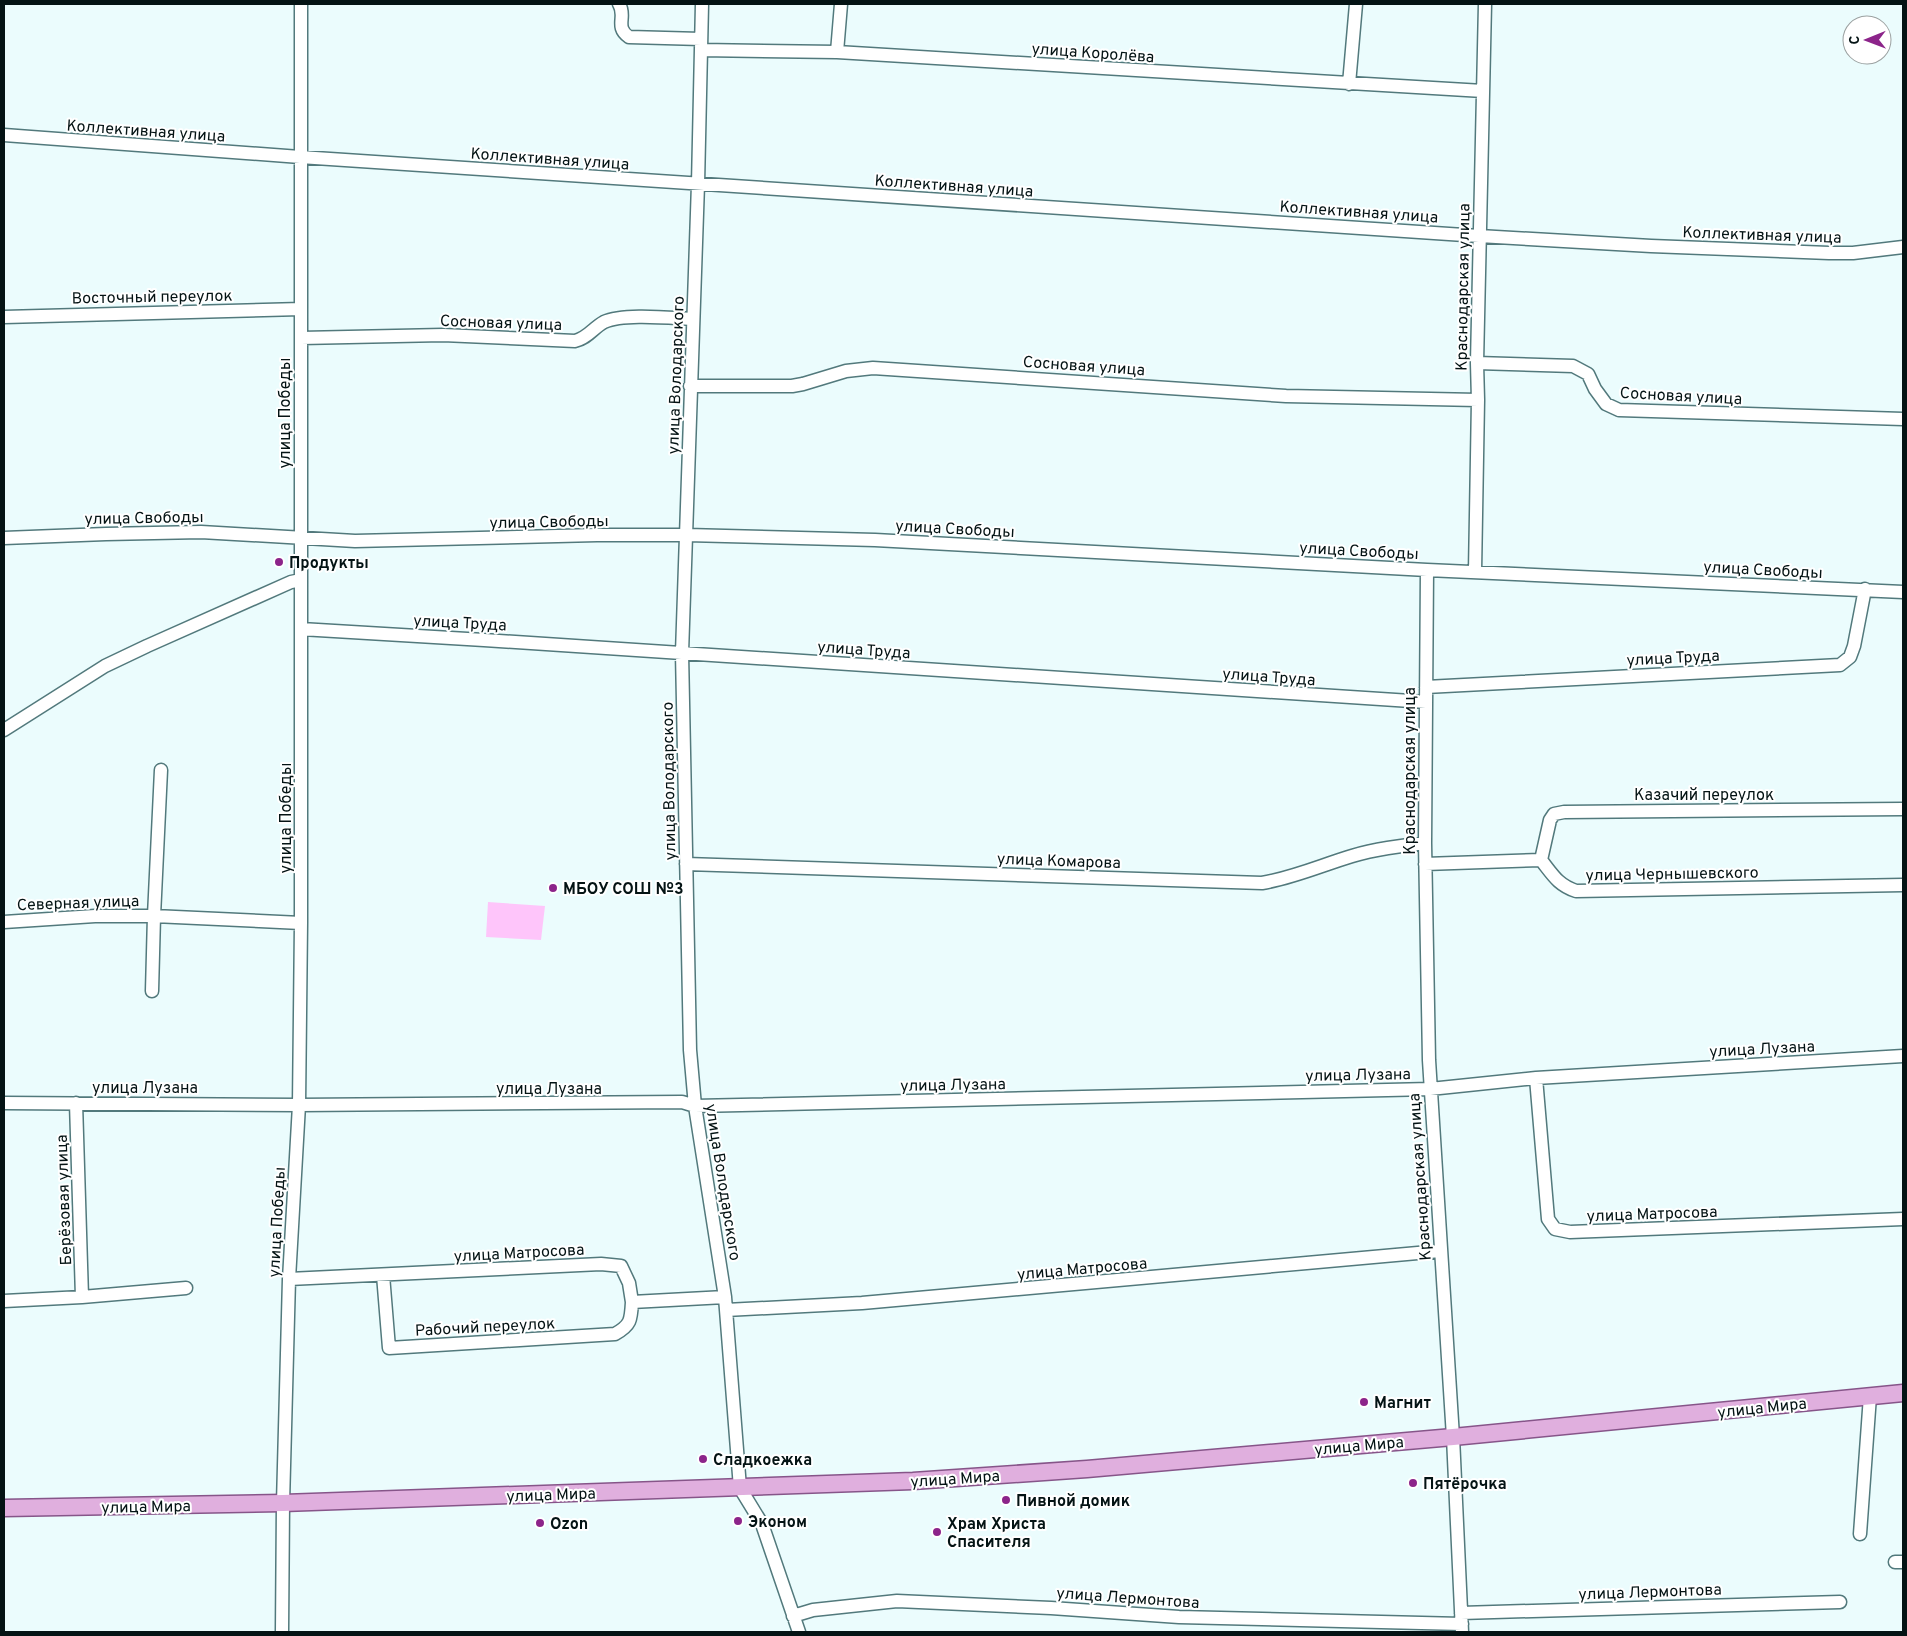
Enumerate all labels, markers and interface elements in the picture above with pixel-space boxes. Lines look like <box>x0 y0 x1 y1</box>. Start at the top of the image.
north arrow <box>1842 15 1892 65</box>
text: С <box>1847 36 1864 45</box>
street label: улица Королёва <box>1031 40 1155 68</box>
street label: Коллективная улица <box>66 116 226 148</box>
street label: Коллективная улица <box>470 144 630 176</box>
street label: Коллективная улица <box>874 171 1034 203</box>
street label: Коллективная улица <box>1279 197 1439 229</box>
street label: Краснодарская улица <box>1453 203 1475 371</box>
street label: Коллективная улица <box>1682 223 1842 249</box>
street label: Восточный переулок <box>71 287 233 309</box>
street label: улица Володарского <box>664 295 690 455</box>
street label: Сосновая улица <box>439 312 562 336</box>
street label: Сосновая улица <box>1022 353 1146 381</box>
street label: улица Победы <box>276 358 296 468</box>
street label: Сосновая улица <box>1619 384 1743 410</box>
street label: улица Свободы <box>84 508 204 530</box>
street label: улица Свободы <box>489 512 609 534</box>
street label: улица Свободы <box>895 517 1015 543</box>
street label: улица Свободы <box>1299 539 1419 565</box>
place label: Продукты <box>289 554 369 574</box>
marker: Продукты <box>273 556 285 568</box>
street label: улица Свободы <box>1703 558 1823 584</box>
street label: улица Труда <box>413 612 507 636</box>
street label: улица Труда <box>817 638 911 664</box>
street label: улица Труда <box>1626 647 1720 671</box>
street label: улица Труда <box>1222 665 1316 691</box>
street label: Краснодарская улица <box>1401 687 1421 855</box>
street label: улица Володарского <box>659 701 681 860</box>
street label: улица Победы <box>277 763 297 873</box>
street label: Казачий переулок <box>1634 786 1774 806</box>
street label: улица Комарова <box>997 850 1121 874</box>
street label: улица Чернышевского <box>1585 863 1759 887</box>
place label: МБОУ СОШ №3 <box>563 880 684 900</box>
marker: МБОУ СОШ №3 <box>547 882 559 894</box>
street label: Северная улица <box>16 892 140 916</box>
street label: улица Лузана <box>1709 1037 1816 1063</box>
street label: улица Лузана <box>1305 1065 1411 1087</box>
street label: улица Лузана <box>900 1075 1006 1097</box>
street label: улица Лузана <box>92 1079 198 1099</box>
street label: улица Лузана <box>496 1080 602 1100</box>
street label: Краснодарская улица <box>1405 1093 1437 1261</box>
street label: улица Володарского <box>700 1102 744 1262</box>
street label: Берёзовая улица <box>53 1134 77 1266</box>
street label: улица Победы <box>265 1166 291 1278</box>
street label: улица Матросова <box>1586 1203 1718 1227</box>
street label: улица Матросова <box>453 1241 585 1267</box>
street label: улица Матросова <box>1016 1254 1148 1286</box>
street label: Рабочий переулок <box>414 1314 556 1342</box>
place label: Магнит <box>1374 1394 1431 1414</box>
street label: улица Мира <box>1717 1394 1808 1424</box>
marker: Магнит <box>1358 1396 1370 1408</box>
street label: улица Мира <box>1314 1433 1405 1461</box>
place label: Сладкоежка <box>713 1451 812 1471</box>
marker: Сладкоежка <box>697 1453 709 1465</box>
street label: улица Мира <box>910 1467 1001 1493</box>
place label: Пятёрочка <box>1423 1475 1507 1495</box>
marker: Пятёрочка <box>1407 1477 1419 1489</box>
street label: улица Мира <box>506 1484 596 1508</box>
place label: Пивной домик <box>1016 1492 1130 1512</box>
marker: Пивной домик <box>1000 1494 1012 1506</box>
street label: улица Мира <box>101 1497 191 1519</box>
place label: Эконом <box>748 1513 807 1533</box>
place label: Ozon <box>550 1515 588 1535</box>
marker: Эконом <box>732 1515 744 1527</box>
place label: Храм Христа Спасителя <box>947 1515 1046 1553</box>
marker: Ozon <box>534 1517 546 1529</box>
marker: Храм Христа Спасителя <box>931 1526 943 1538</box>
street label: улица Лермонтова <box>1578 1581 1722 1605</box>
street label: улица Лермонтова <box>1056 1584 1200 1614</box>

